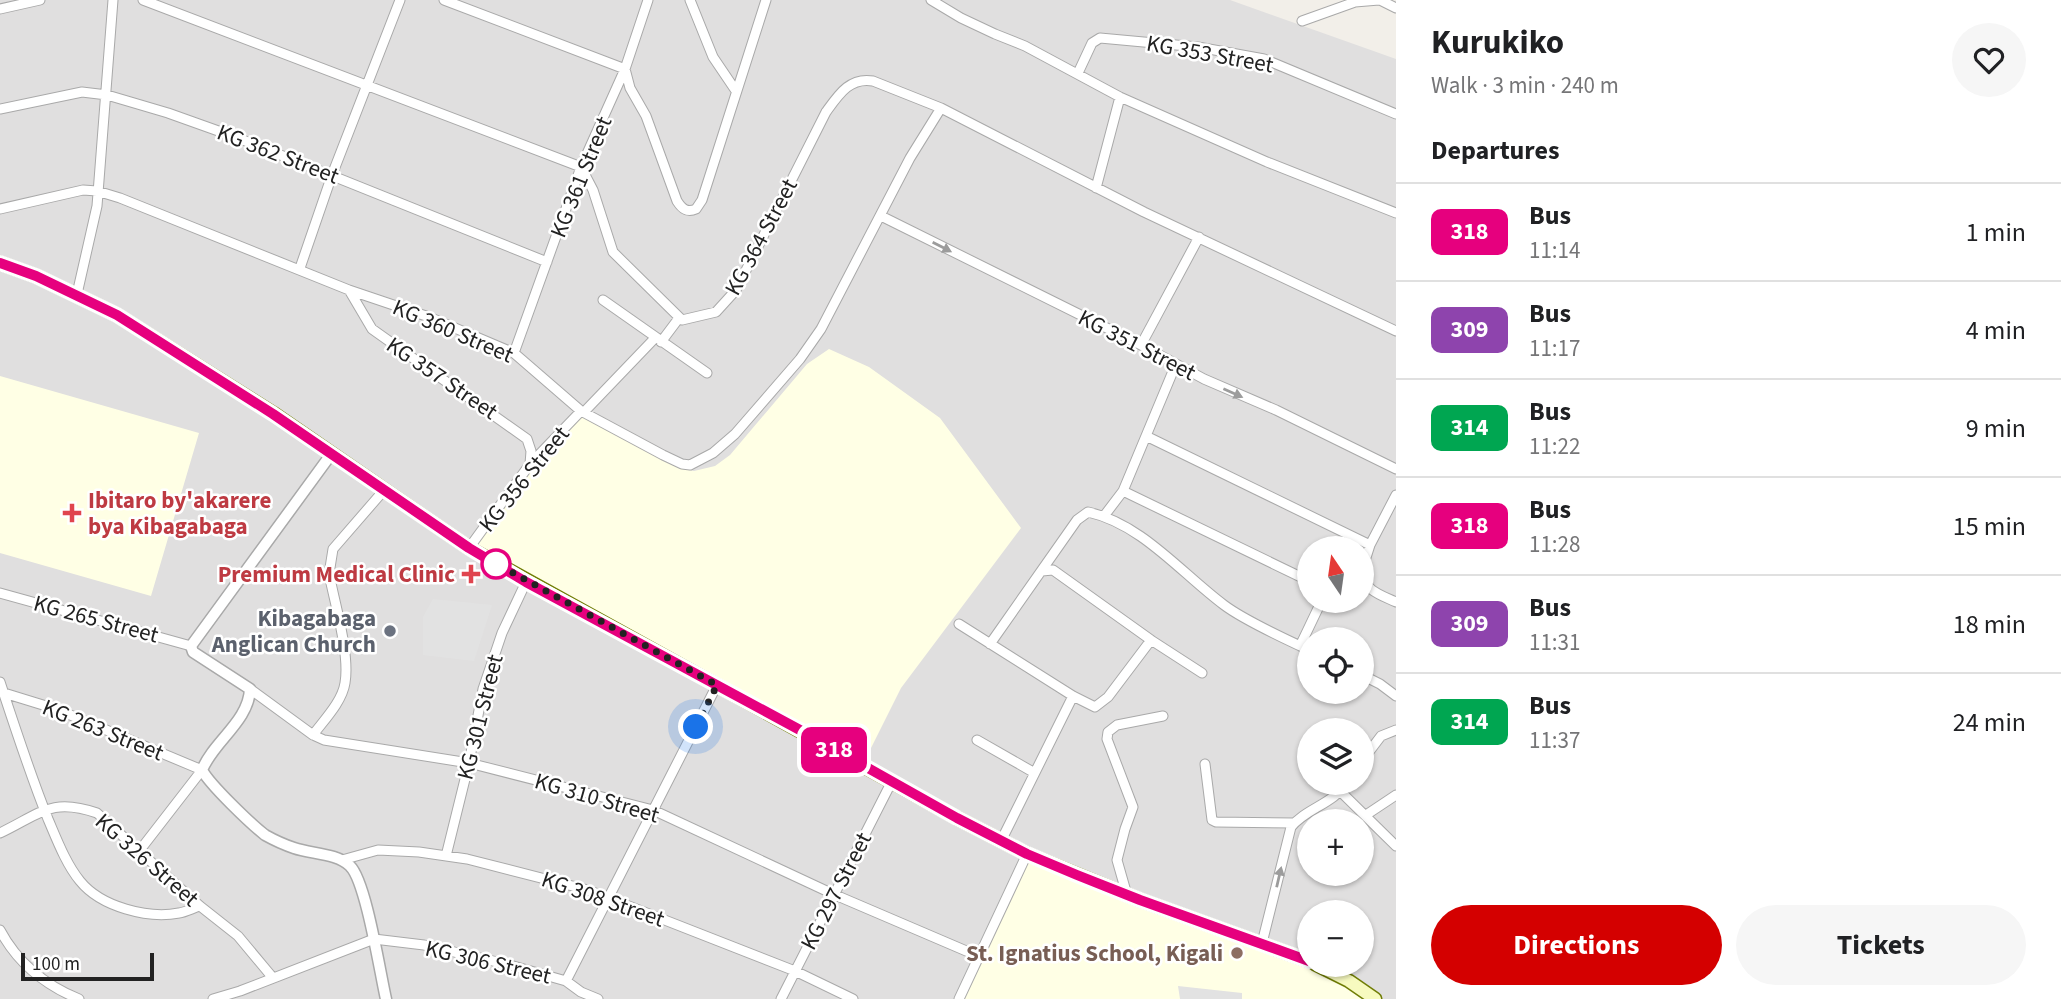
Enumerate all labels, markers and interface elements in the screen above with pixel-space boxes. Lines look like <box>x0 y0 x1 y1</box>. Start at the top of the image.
text: Kurukiko <box>1431 19 1564 66</box>
button: heart <box>1952 23 2026 97</box>
street label: KG 353 Street <box>1144 27 1276 81</box>
text: Walk · 3 min · 240 m <box>1431 69 1619 102</box>
street label: KG 361 Street <box>542 111 620 243</box>
street label: KG 362 Street <box>212 116 344 192</box>
text: Departures <box>1431 132 1559 169</box>
street label: KG 364 Street <box>716 172 806 301</box>
text: Bus <box>1529 197 1571 234</box>
text: 318 <box>1450 214 1489 249</box>
text: 1 min <box>1966 214 2026 251</box>
text: 11:14 <box>1529 234 1580 267</box>
one-way arrow <box>932 241 952 252</box>
street label: KG 360 Street <box>388 291 519 371</box>
text: Bus <box>1529 295 1571 332</box>
street label: KG 351 Street <box>1072 301 1202 389</box>
text: 309 <box>1450 312 1489 347</box>
text: 4 min <box>1966 312 2026 349</box>
street label: KG 357 Street <box>380 328 505 428</box>
text: 11:17 <box>1529 332 1580 365</box>
one-way arrow <box>1222 387 1243 398</box>
text: Bus <box>1529 393 1571 430</box>
text: 314 <box>1450 410 1489 445</box>
text: 9 min <box>1966 410 2026 447</box>
street label: KG 356 Street <box>471 419 577 539</box>
text: 11:22 <box>1529 430 1580 463</box>
place label: Ibitaro by'akarere bya Kibagabaga <box>88 484 271 543</box>
text: Bus <box>1529 491 1571 528</box>
marker: Ibitaro by'akarere bya Kibagabaga <box>62 503 82 523</box>
text: 318 <box>1450 508 1489 543</box>
text: 15 min <box>1953 508 2026 545</box>
text: 11:28 <box>1529 528 1580 561</box>
north arrow <box>1297 536 1374 612</box>
map controls <box>1297 536 1374 977</box>
unlabelled marker <box>481 549 511 579</box>
place label: Premium Medical Clinic <box>218 558 455 591</box>
marker: Premium Medical Clinic <box>461 564 481 584</box>
street label: KG 265 Street <box>30 586 162 652</box>
text: Bus <box>1529 589 1571 626</box>
place label: Kibagabaga Anglican Church <box>211 602 376 661</box>
text: 309 <box>1450 606 1489 641</box>
text: 18 min <box>1953 606 2026 643</box>
marker: Kibagabaga Anglican Church <box>382 623 398 639</box>
text: 11:31 <box>1529 626 1580 659</box>
button: locate <box>1297 627 1374 704</box>
street label: KG 301 Street <box>448 651 512 783</box>
text: Bus <box>1529 687 1571 724</box>
street label: KG 263 Street <box>37 691 169 769</box>
text: 314 <box>1450 704 1489 739</box>
text: 24 min <box>1953 704 2026 741</box>
your location <box>678 709 713 744</box>
button: layers <box>1297 718 1374 795</box>
text: 11:37 <box>1529 724 1580 757</box>
line badge: 318 <box>794 727 874 773</box>
text: 318 <box>815 732 853 767</box>
street label: KG 310 Street <box>531 764 663 832</box>
street label: KG 326 Street <box>88 806 206 915</box>
button: + <box>1297 809 1374 886</box>
street label: KG 297 Street <box>792 826 880 956</box>
street label: KG 308 Street <box>537 863 669 936</box>
one-way arrow <box>1274 866 1285 888</box>
button: − <box>1297 900 1374 977</box>
button: Directions <box>1431 905 1722 985</box>
button: Tickets <box>1736 905 2026 985</box>
street label: KG 306 Street <box>422 932 554 993</box>
place label: St. Ignatius School, Kigali <box>966 937 1223 970</box>
marker: St. Ignatius School, Kigali <box>1229 945 1245 961</box>
scale bar <box>21 950 154 982</box>
text: 100 m <box>32 951 80 978</box>

